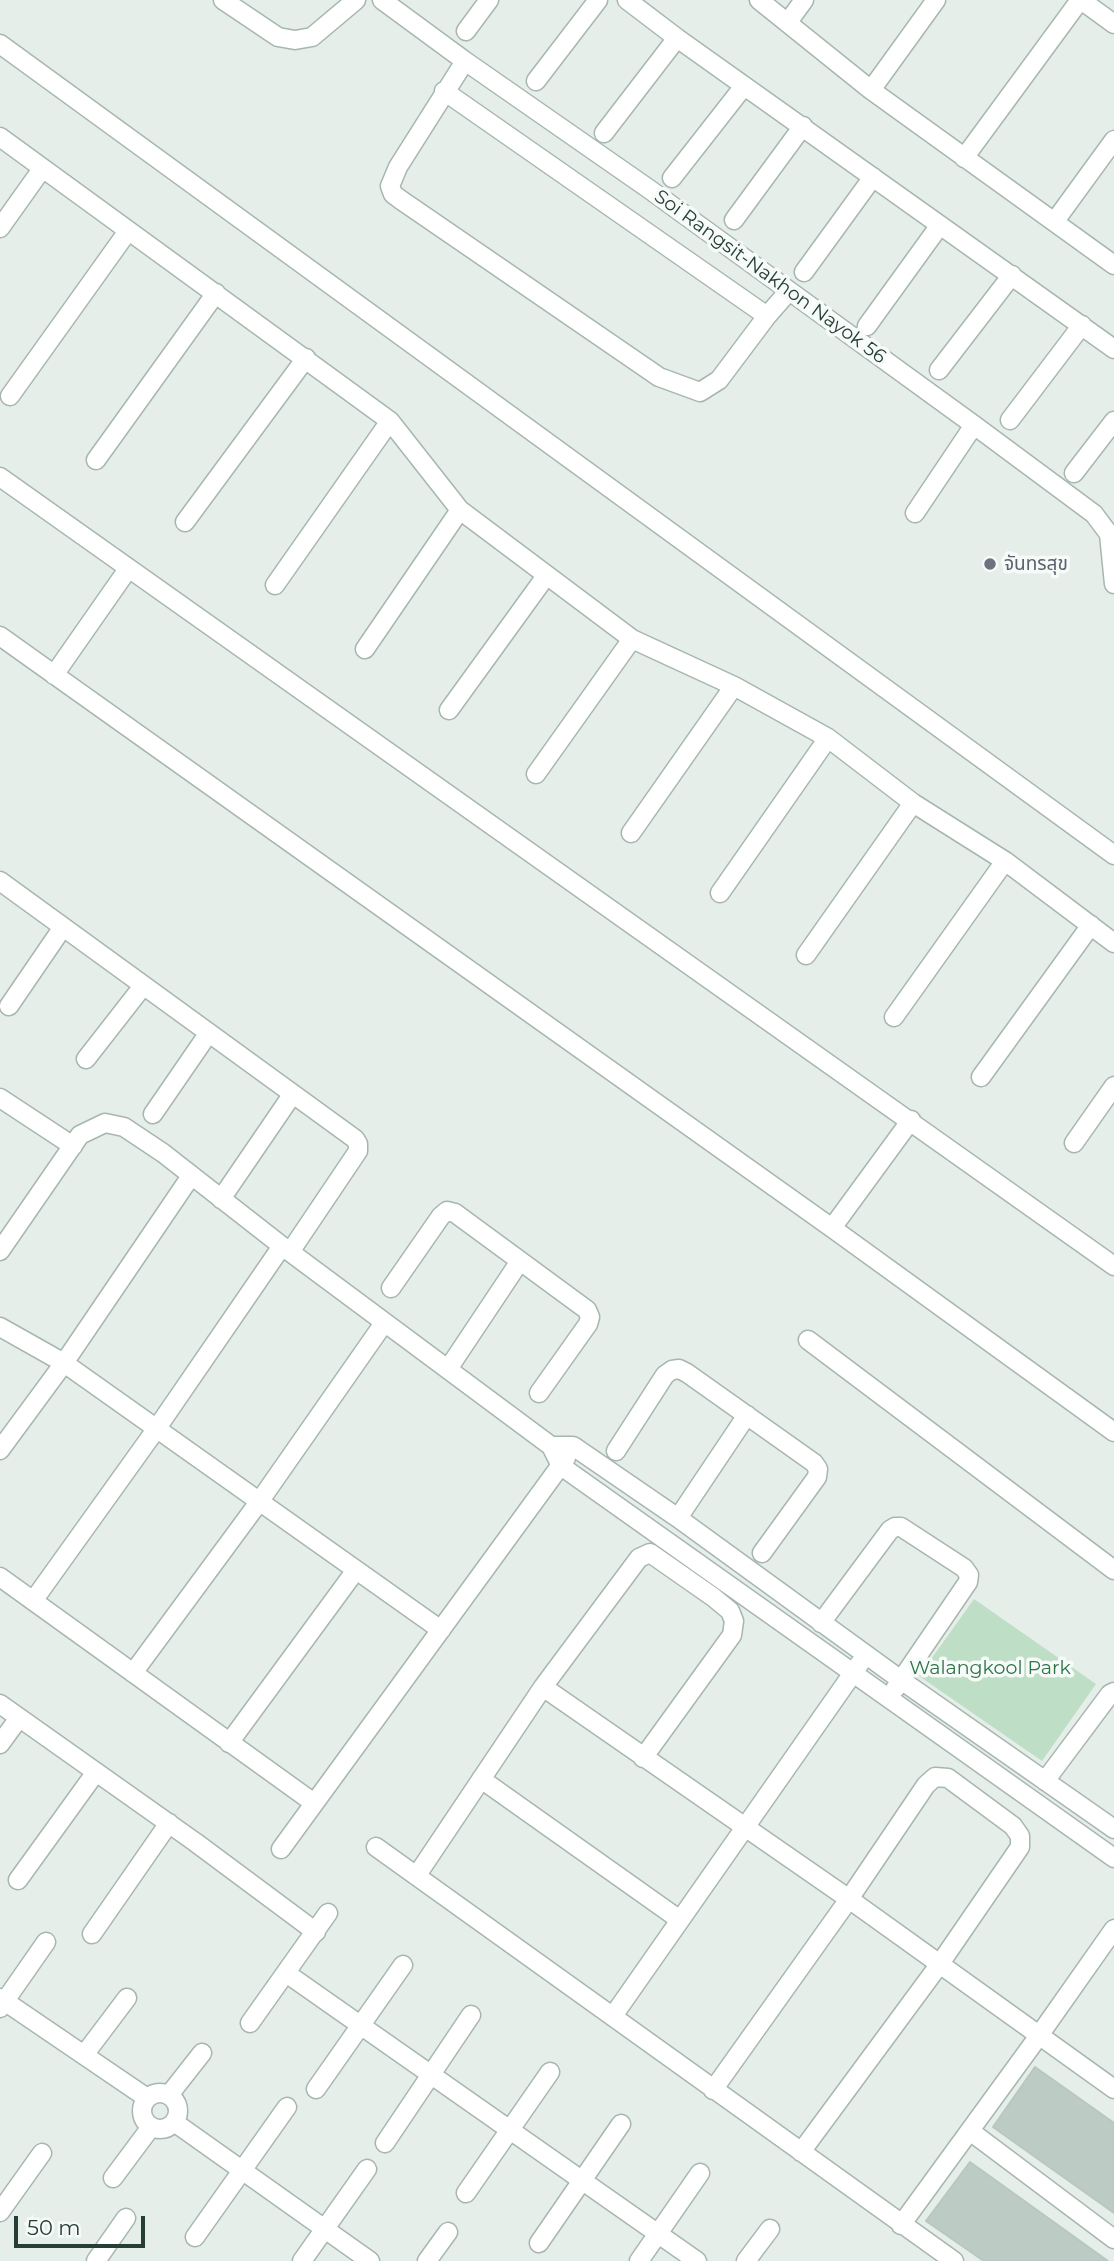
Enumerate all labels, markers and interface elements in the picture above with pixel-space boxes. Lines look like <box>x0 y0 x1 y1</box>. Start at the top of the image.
street label: Soi Rangsit-Nakhon Nayok 56 <box>650 185 890 369</box>
place label: จันทรสุข <box>1004 553 1068 575</box>
marker: จันทรสุข <box>982 556 998 572</box>
park label: Walangkool Park <box>909 1657 1071 1679</box>
scale bar <box>18 2202 149 2246</box>
text: 50 m <box>27 2215 81 2240</box>

